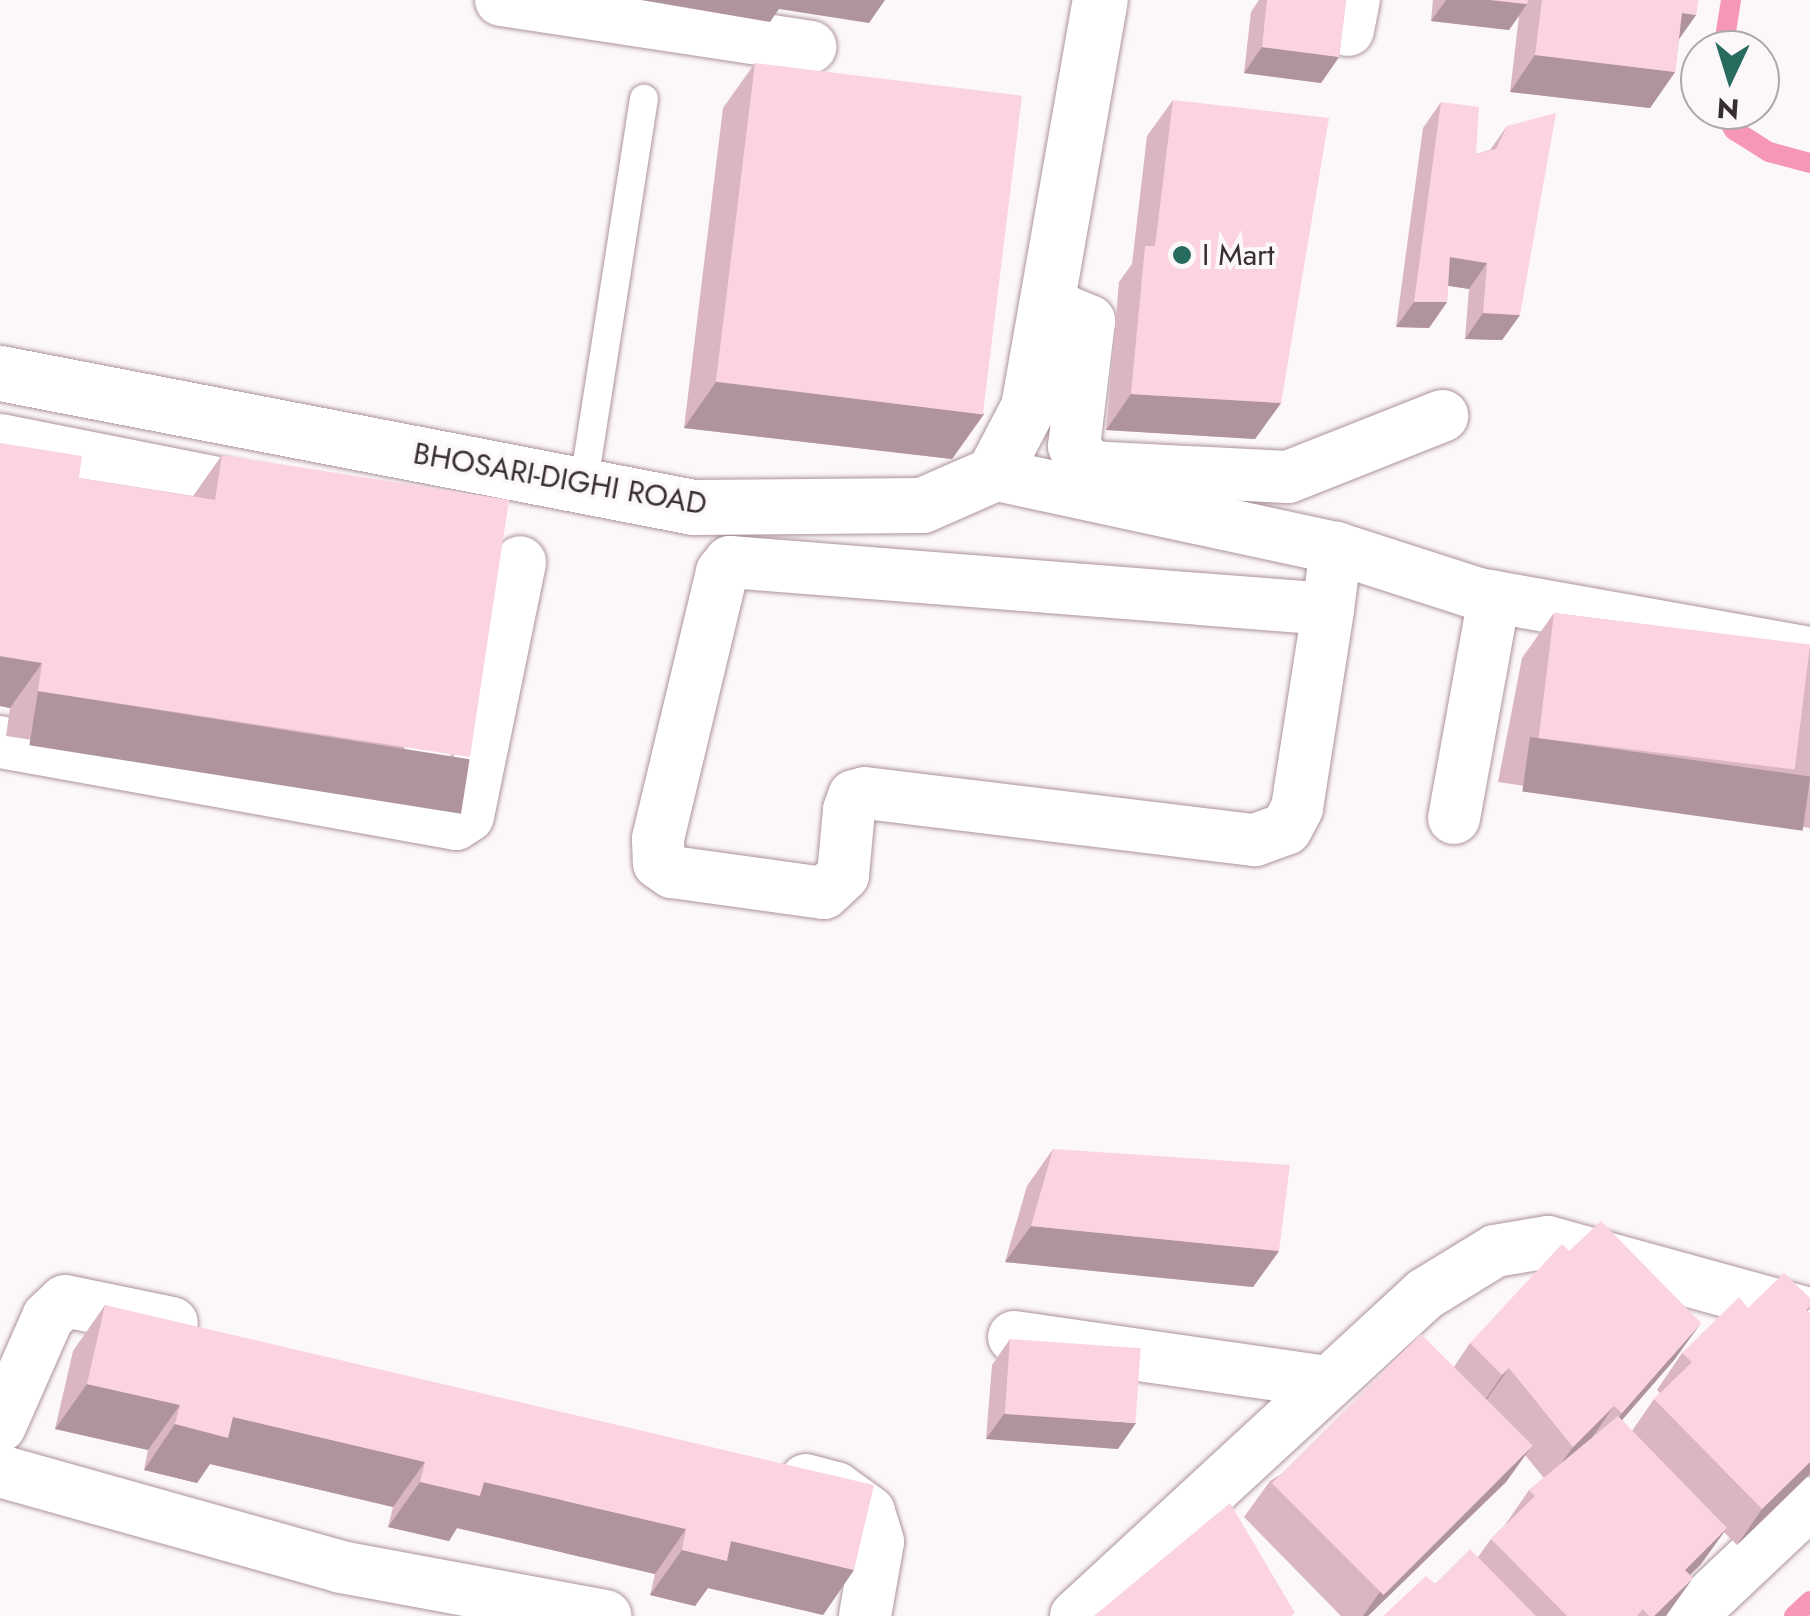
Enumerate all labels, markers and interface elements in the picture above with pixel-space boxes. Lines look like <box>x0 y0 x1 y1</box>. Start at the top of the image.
north arrow <box>1680 30 1780 130</box>
text: N <box>1715 87 1741 130</box>
place label: I Mart <box>1202 237 1275 273</box>
marker: I Mart <box>1171 244 1193 266</box>
street label: BHOSARI-DIGHI ROAD <box>411 435 709 523</box>

